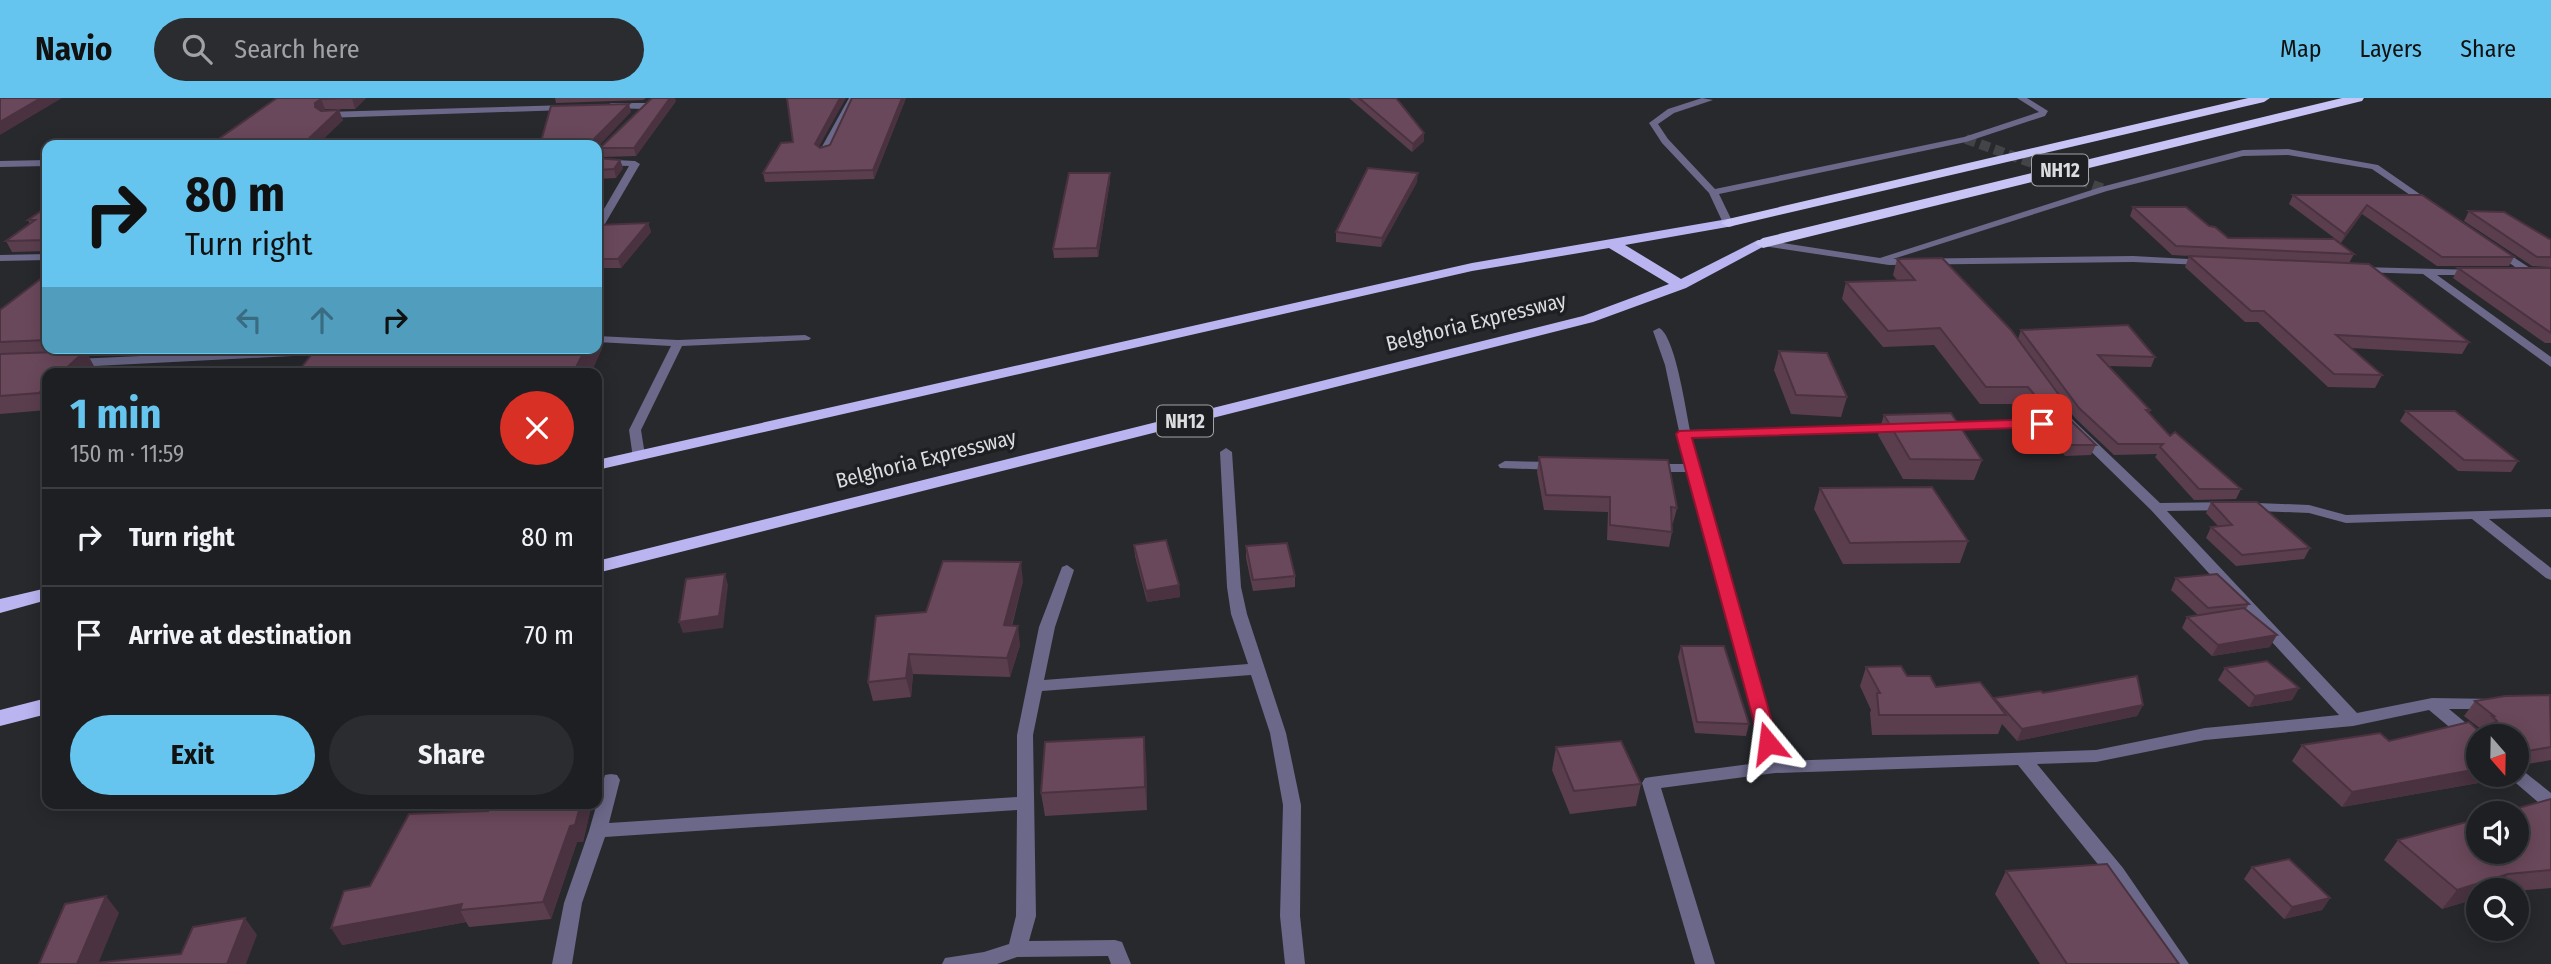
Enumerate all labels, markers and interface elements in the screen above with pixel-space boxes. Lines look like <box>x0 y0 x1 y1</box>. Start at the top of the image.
search box <box>154 18 644 81</box>
text: Navio <box>35 29 112 69</box>
icon: search <box>178 30 216 68</box>
text: Search here <box>234 34 360 65</box>
text: Map <box>2280 35 2322 63</box>
text: Layers <box>2360 35 2422 63</box>
text: Share <box>2460 35 2516 63</box>
road number: NH12 <box>2032 155 2088 186</box>
text: 80 m <box>185 165 285 224</box>
icon: right <box>70 168 161 259</box>
text: Turn right <box>185 225 312 263</box>
street label: Belghoria Expressway <box>1383 287 1569 357</box>
icon: left <box>230 301 268 339</box>
icon: ahead <box>303 301 341 339</box>
icon: right <box>376 301 414 339</box>
text: 1 min <box>70 389 161 439</box>
button: close <box>500 391 574 465</box>
pin <box>2012 394 2072 454</box>
icon: arrive <box>2023 405 2061 443</box>
road number: NH12 <box>1157 406 1213 436</box>
street label: Belghoria Expressway <box>833 424 1019 494</box>
text: 150 m · 11:59 <box>70 440 184 468</box>
icon: right <box>70 518 108 556</box>
text: Turn right <box>129 522 235 553</box>
text: 80 m <box>521 522 574 553</box>
icon: arrive <box>70 616 108 654</box>
text: Arrive at destination <box>129 620 352 651</box>
text: 70 m <box>524 620 574 651</box>
position arrow <box>1731 706 1805 780</box>
button: Exit <box>70 715 315 795</box>
button: Share <box>329 715 574 795</box>
north arrow <box>2466 724 2529 788</box>
map controls <box>2466 724 2529 941</box>
button: sound <box>2466 801 2529 864</box>
button: search <box>2466 878 2529 941</box>

